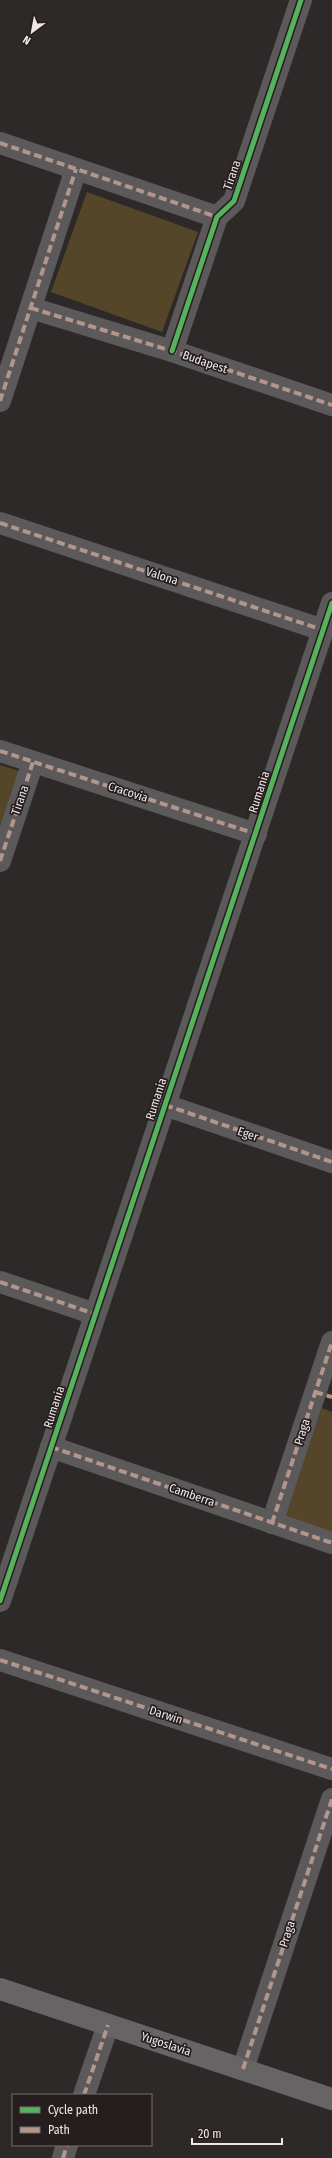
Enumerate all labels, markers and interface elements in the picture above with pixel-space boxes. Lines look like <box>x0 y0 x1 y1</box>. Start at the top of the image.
north arrow <box>12 12 52 52</box>
text: N <box>21 33 33 47</box>
street label: Tirana <box>220 158 244 192</box>
street label: Budapest <box>181 348 229 376</box>
street label: Valona <box>144 564 180 588</box>
street label: Rumania <box>246 769 272 815</box>
street label: Cracovia <box>106 779 150 805</box>
street label: Tirana <box>8 783 32 817</box>
street label: Rumania <box>143 1076 169 1122</box>
street label: Eger <box>236 1124 261 1144</box>
street label: Rumania <box>41 1384 67 1430</box>
street label: Praga <box>291 1417 313 1447</box>
street label: Camberra <box>167 1481 217 1509</box>
street label: Darwin <box>148 1703 184 1727</box>
street label: Praga <box>276 1919 298 1949</box>
street label: Yugoslavia <box>139 2029 193 2059</box>
legend <box>12 2094 152 2146</box>
text: Cycle path <box>48 2103 98 2117</box>
scale bar <box>192 2120 282 2146</box>
text: Path <box>48 2123 70 2137</box>
text: 20 m <box>198 2127 222 2141</box>

